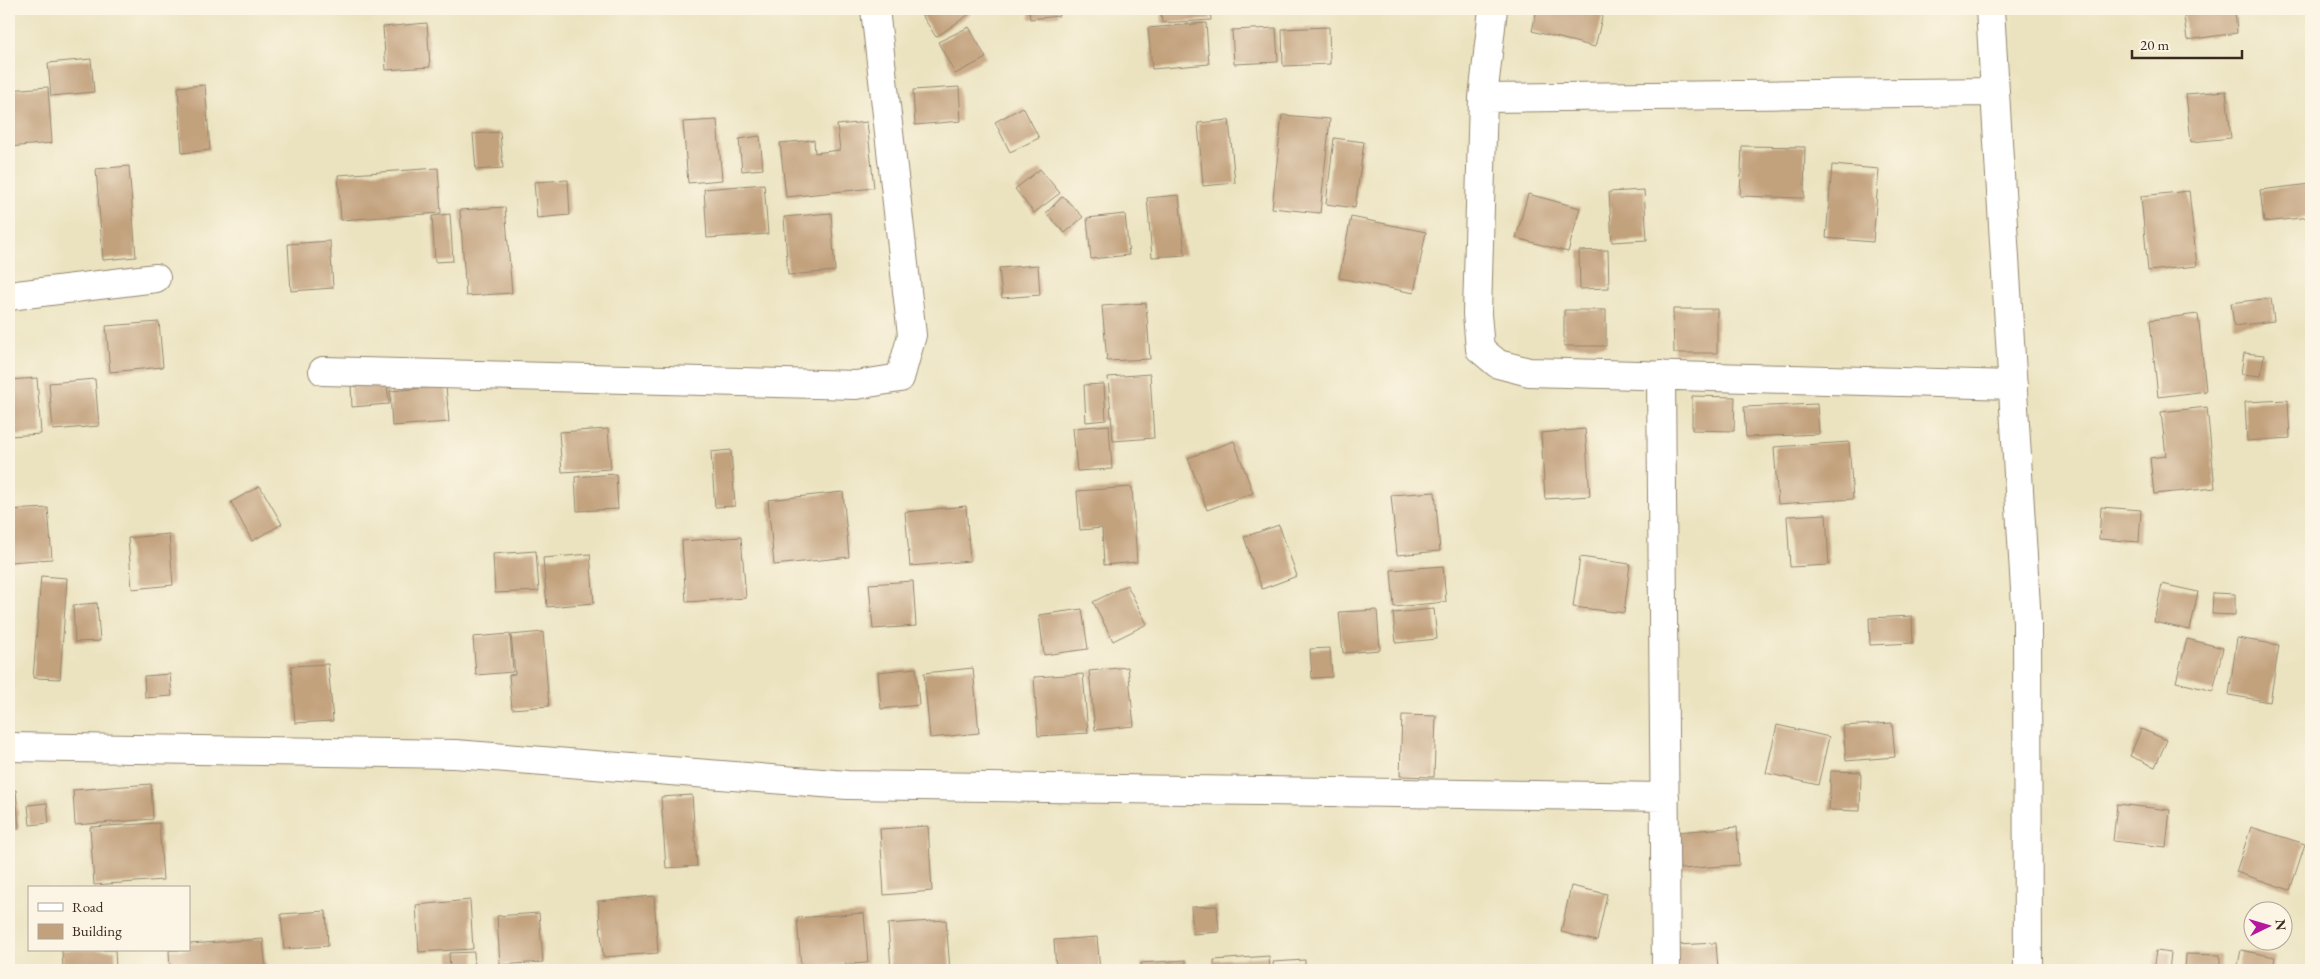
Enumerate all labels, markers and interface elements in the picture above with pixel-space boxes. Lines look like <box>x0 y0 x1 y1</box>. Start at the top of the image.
scale bar <box>2132 28 2242 60</box>
text: 20 m <box>2140 35 2169 54</box>
legend <box>28 886 190 952</box>
text: Road <box>72 897 104 916</box>
north arrow <box>2242 902 2292 952</box>
text: N <box>2271 918 2290 932</box>
text: Building <box>72 921 122 940</box>

